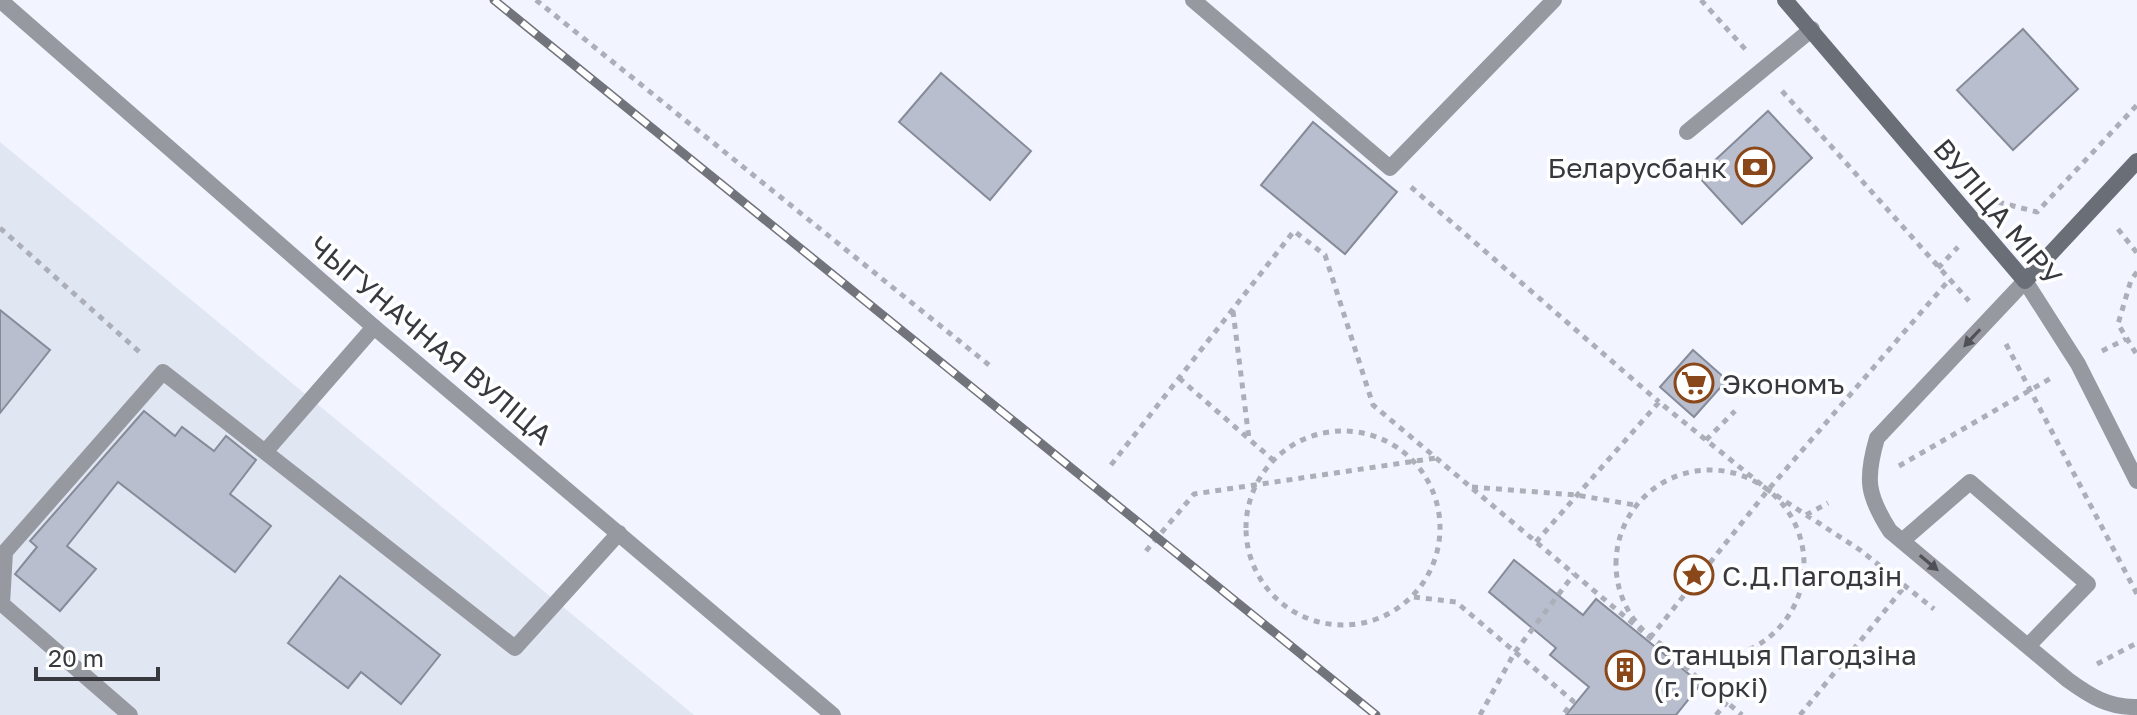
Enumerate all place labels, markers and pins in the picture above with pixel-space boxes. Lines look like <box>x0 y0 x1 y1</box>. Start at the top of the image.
bank icon: Беларусбанк <box>1734 146 1776 188</box>
place label: Беларусбанк <box>1548 151 1727 184</box>
supermarket icon: Экономъ <box>1673 362 1715 404</box>
place label: Экономъ <box>1722 367 1844 400</box>
place icon: С.Д.Пагодзін <box>1673 554 1715 596</box>
place label: С.Д.Пагодзін <box>1722 559 1902 592</box>
place label: Станцыя Пагодзіна (г. Горкі) <box>1653 638 1917 703</box>
building icon: Станцыя Пагодзіна (г. Горкі) <box>1604 649 1646 691</box>

